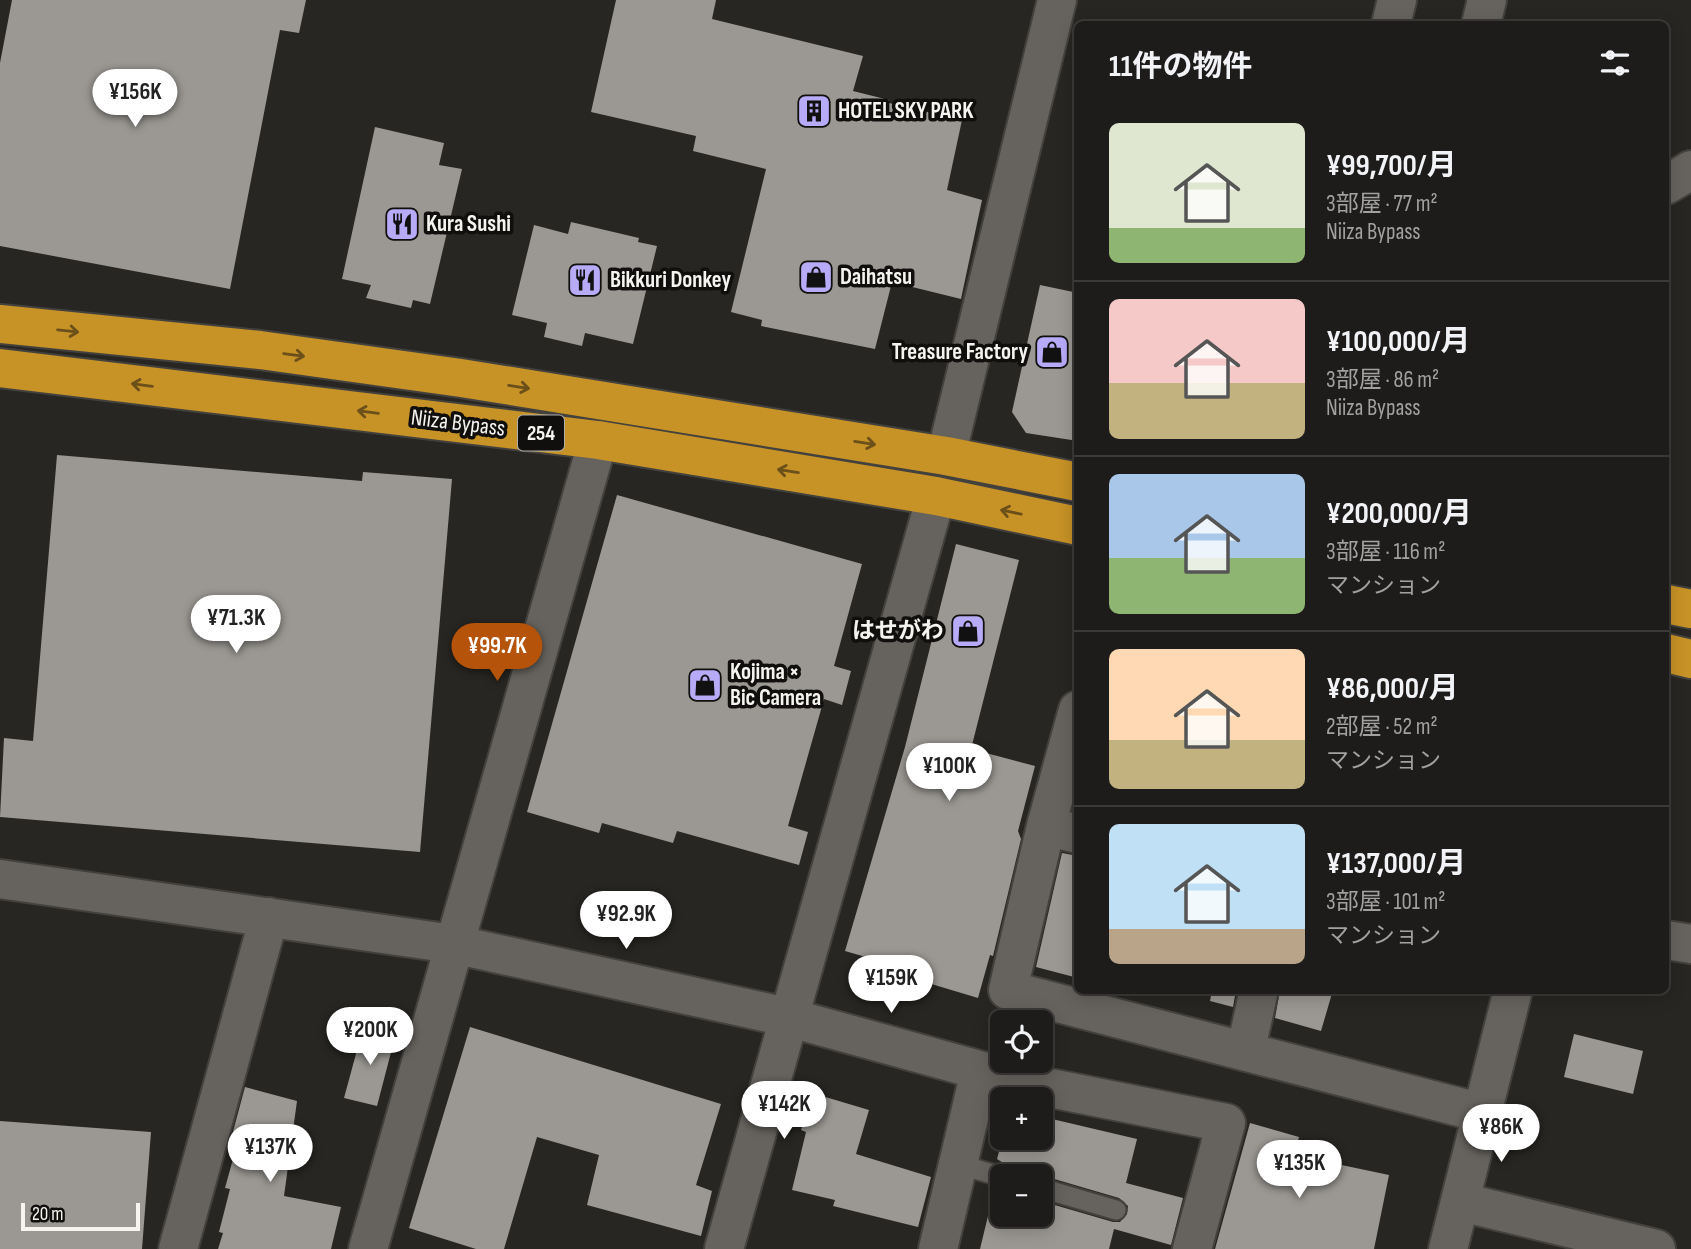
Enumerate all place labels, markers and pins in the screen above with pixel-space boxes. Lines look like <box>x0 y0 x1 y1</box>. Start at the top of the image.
pin: ¥156K <box>86 69 184 129</box>
building icon: HOTEL SKY PARK <box>795 92 833 130</box>
place label: HOTEL SKY PARK <box>838 97 974 125</box>
restaurant icon: Kura Sushi <box>383 205 421 243</box>
place label: Kura Sushi <box>426 210 511 238</box>
shop icon: Daihatsu <box>797 258 835 296</box>
restaurant icon: Bikkuri Donkey <box>566 261 604 299</box>
place label: Daihatsu <box>840 263 912 291</box>
place label: Bikkuri Donkey <box>610 266 731 294</box>
shop icon: Treasure Factory <box>1033 333 1071 371</box>
place label: Treasure Factory <box>892 338 1028 366</box>
pin: ¥71.3K <box>179 596 293 655</box>
shop icon: はせがわ <box>949 612 987 650</box>
place label: はせがわ <box>852 617 944 645</box>
pin: ¥99.7K <box>440 624 554 683</box>
place label: Kojima × Bic Camera <box>730 658 821 712</box>
shop icon: Kojima × Bic Camera <box>686 666 724 704</box>
pin: ¥100K <box>900 744 998 803</box>
pin: ¥92.9K <box>569 892 683 951</box>
pin: ¥159K <box>842 956 940 1015</box>
pin: ¥200K <box>321 1007 419 1067</box>
pin: ¥142K <box>735 1082 833 1141</box>
pin: ¥86K <box>1460 1104 1542 1164</box>
pin: ¥137K <box>221 1124 319 1184</box>
pin: ¥135K <box>1250 1140 1348 1200</box>

